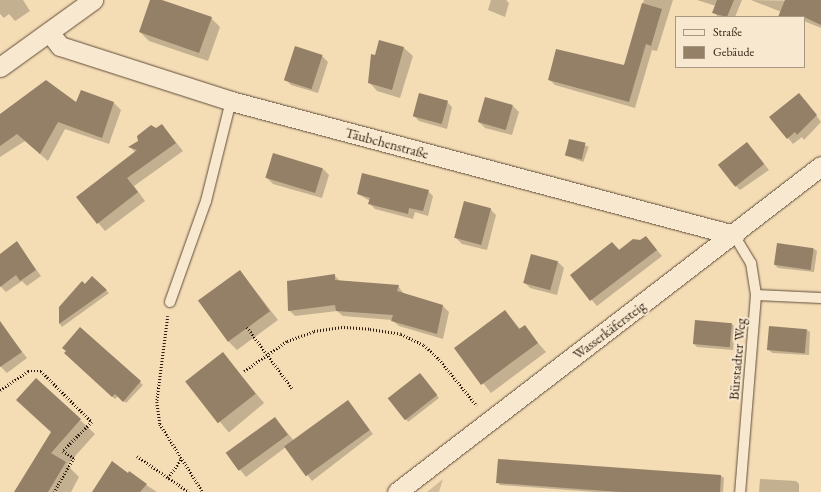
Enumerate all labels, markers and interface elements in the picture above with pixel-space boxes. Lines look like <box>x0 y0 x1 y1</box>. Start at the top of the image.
legend <box>675 16 805 68</box>
text: Straße <box>713 24 742 40</box>
text: Gebäude <box>713 44 754 60</box>
street label: Täubchenstraße <box>344 124 430 162</box>
street label: Wasserkäfersteig <box>569 297 649 363</box>
street label: Bürstadter Weg <box>725 317 749 401</box>

